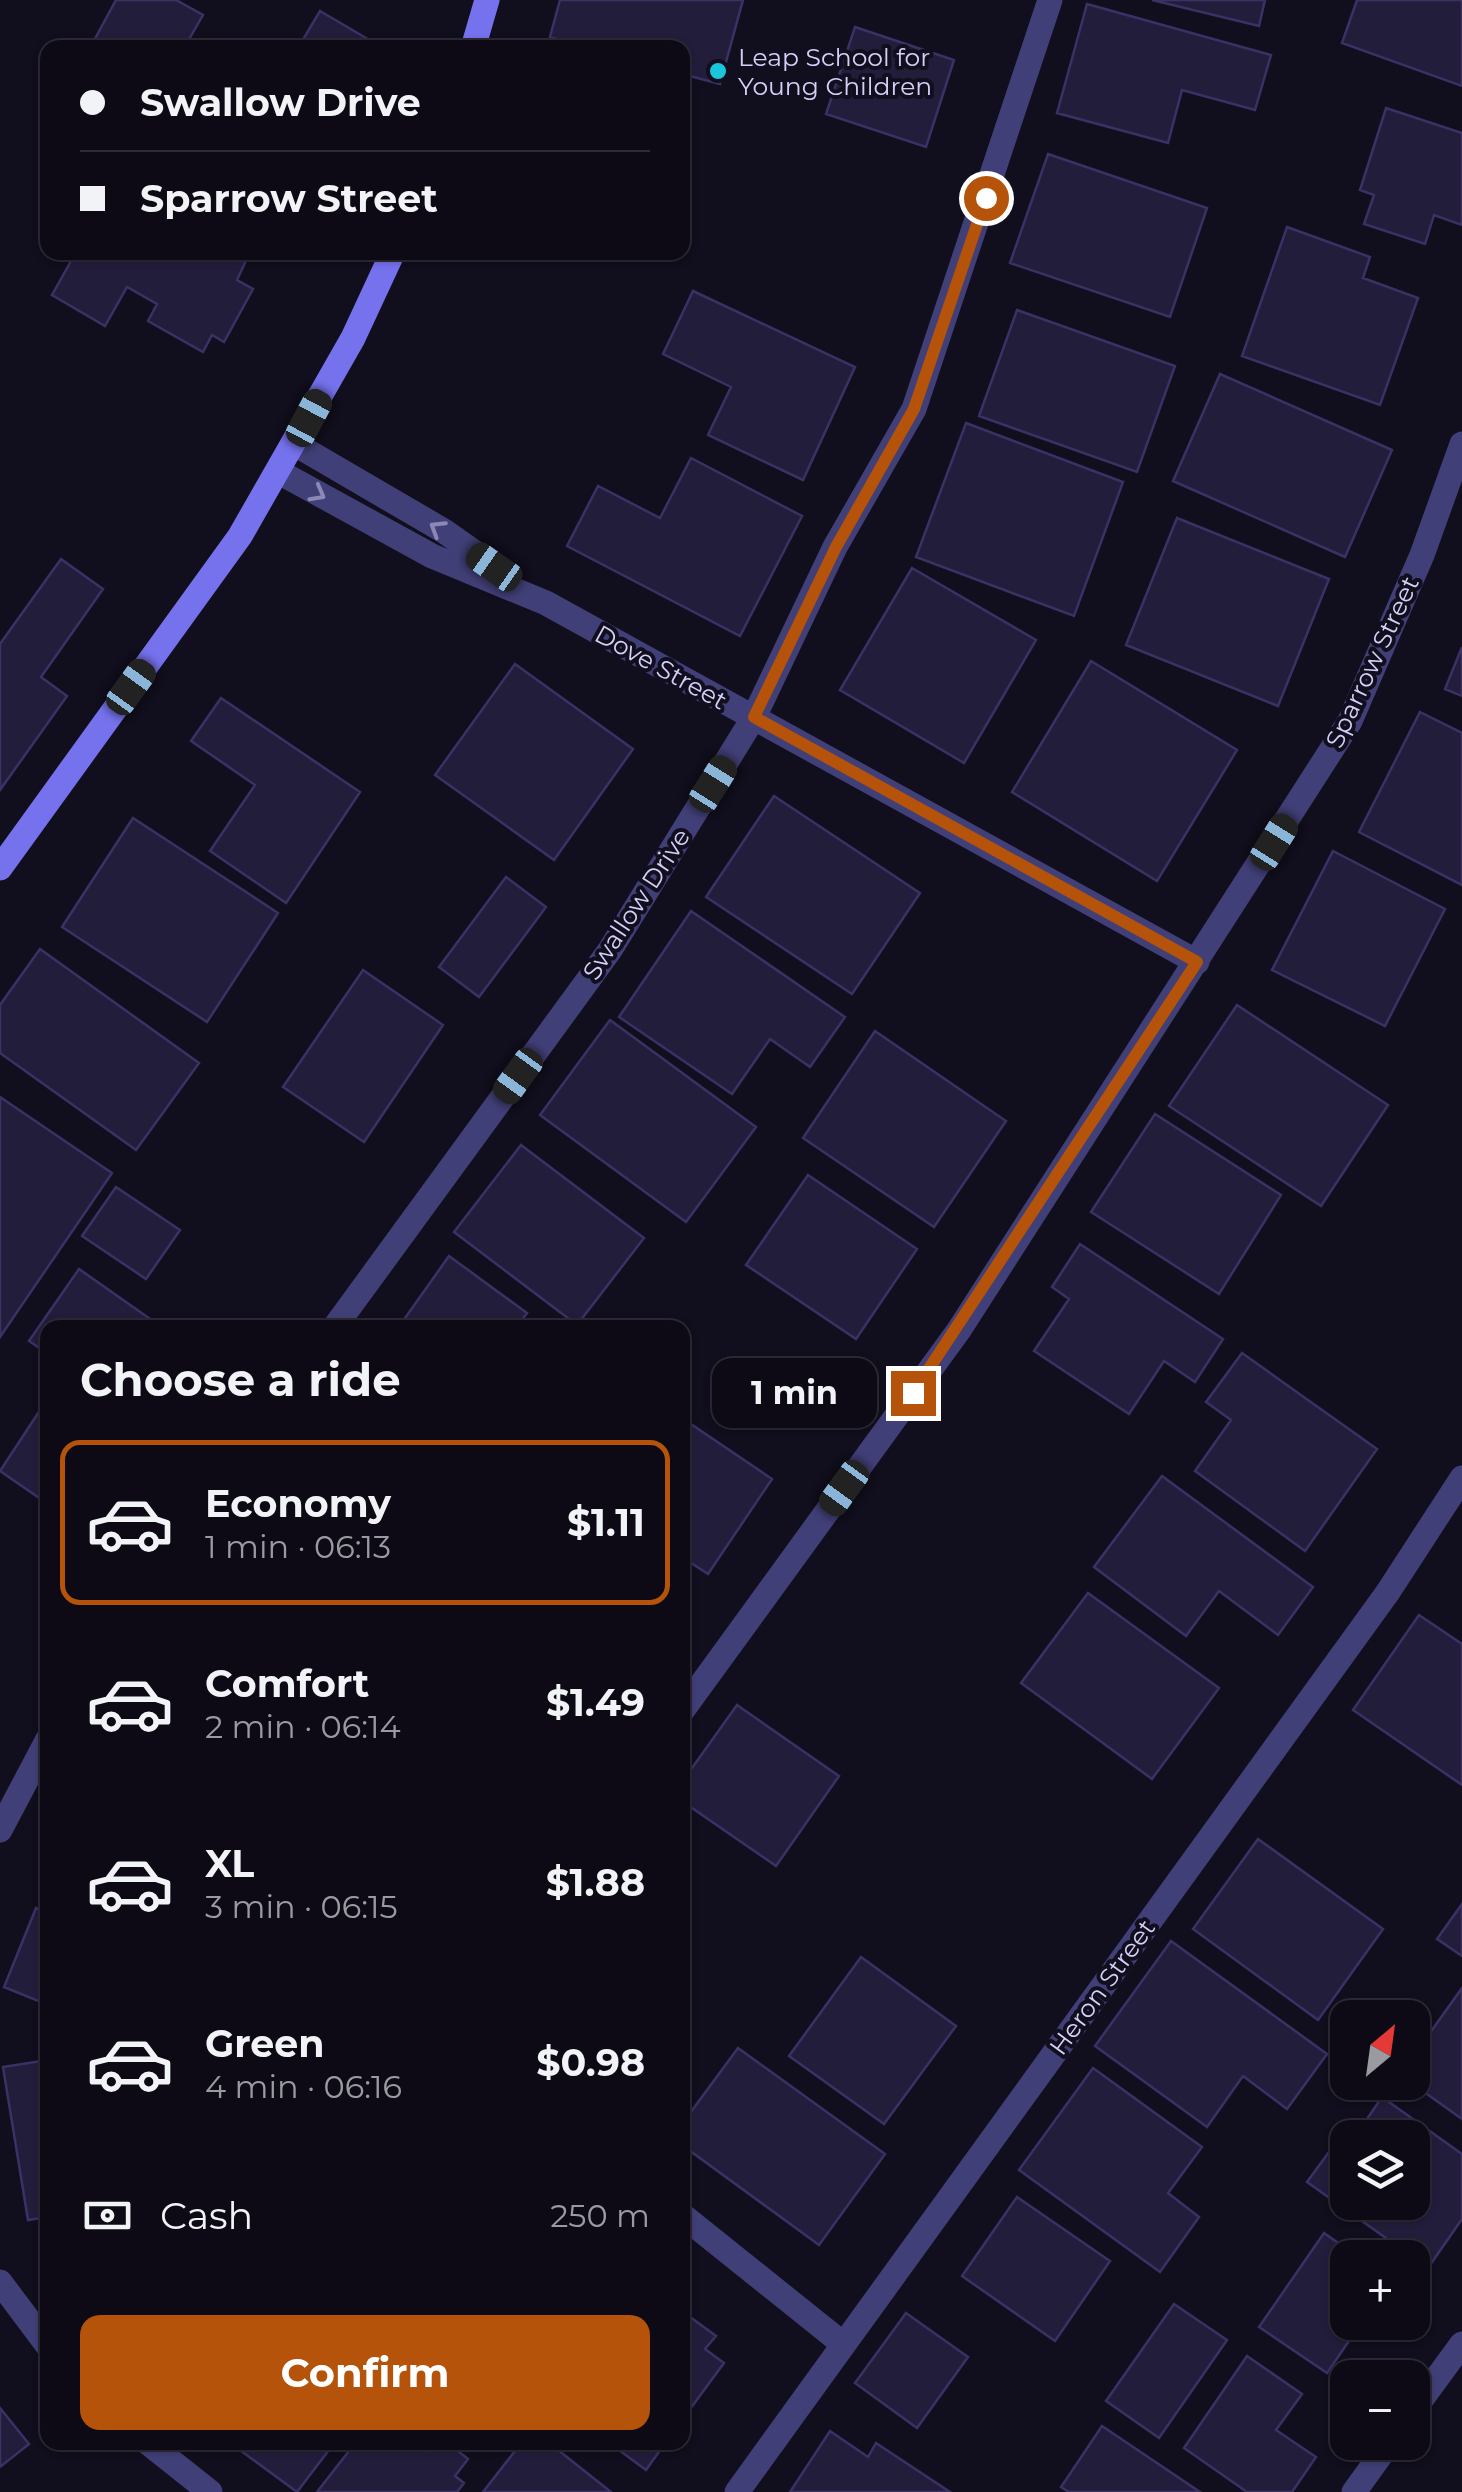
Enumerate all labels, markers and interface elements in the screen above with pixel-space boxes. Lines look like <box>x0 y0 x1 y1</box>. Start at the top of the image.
place label: Leap School for Young Children <box>738 42 932 101</box>
marker: Leap School for Young Children <box>707 60 729 82</box>
text: Swallow Drive <box>140 79 421 126</box>
text: Sparrow Street <box>140 175 438 222</box>
route start <box>964 176 1009 221</box>
car <box>282 384 336 452</box>
one-way arrow <box>307 481 325 501</box>
one-way arrow <box>430 521 448 540</box>
car <box>461 538 527 596</box>
street label: Sparrow Street <box>1319 571 1425 753</box>
street label: Dove Street <box>590 618 732 716</box>
car <box>101 654 161 720</box>
car <box>684 751 742 817</box>
car <box>1245 809 1303 875</box>
street label: Swallow Drive <box>576 823 696 985</box>
car <box>488 1043 548 1109</box>
text: Choose a ride <box>80 1352 401 1407</box>
callout: 1 min <box>713 1358 878 1428</box>
route end <box>891 1371 936 1416</box>
text: 1 min <box>751 1373 838 1412</box>
car <box>814 1455 874 1521</box>
icon: car <box>85 1478 175 1568</box>
text: Economy <box>205 1480 391 1527</box>
text: $1.11 <box>567 1499 645 1546</box>
text: 1 min · 06:13 <box>205 1527 391 1566</box>
icon: car <box>85 1658 175 1748</box>
text: Comfort <box>205 1660 369 1707</box>
text: $1.49 <box>546 1679 645 1726</box>
text: 2 min · 06:14 <box>205 1707 401 1746</box>
icon: car <box>85 1838 175 1928</box>
text: XL <box>205 1840 254 1887</box>
text: $1.88 <box>546 1859 645 1906</box>
text: 3 min · 06:15 <box>205 1887 398 1926</box>
street label: Heron Street <box>1043 1914 1161 2060</box>
north arrow <box>1330 2000 1430 2100</box>
map controls <box>1330 2000 1430 2460</box>
icon: car <box>85 2018 175 2108</box>
text: Green <box>205 2020 325 2067</box>
text: $0.98 <box>536 2039 645 2086</box>
text: 4 min · 06:16 <box>205 2067 402 2106</box>
button: layers <box>1330 2120 1430 2220</box>
icon: cash <box>80 2188 135 2243</box>
text: Cash <box>160 2192 253 2239</box>
text: 250 m <box>550 2196 650 2235</box>
button: + <box>1330 2240 1430 2340</box>
button: Confirm <box>80 2315 650 2430</box>
button: − <box>1330 2360 1430 2460</box>

